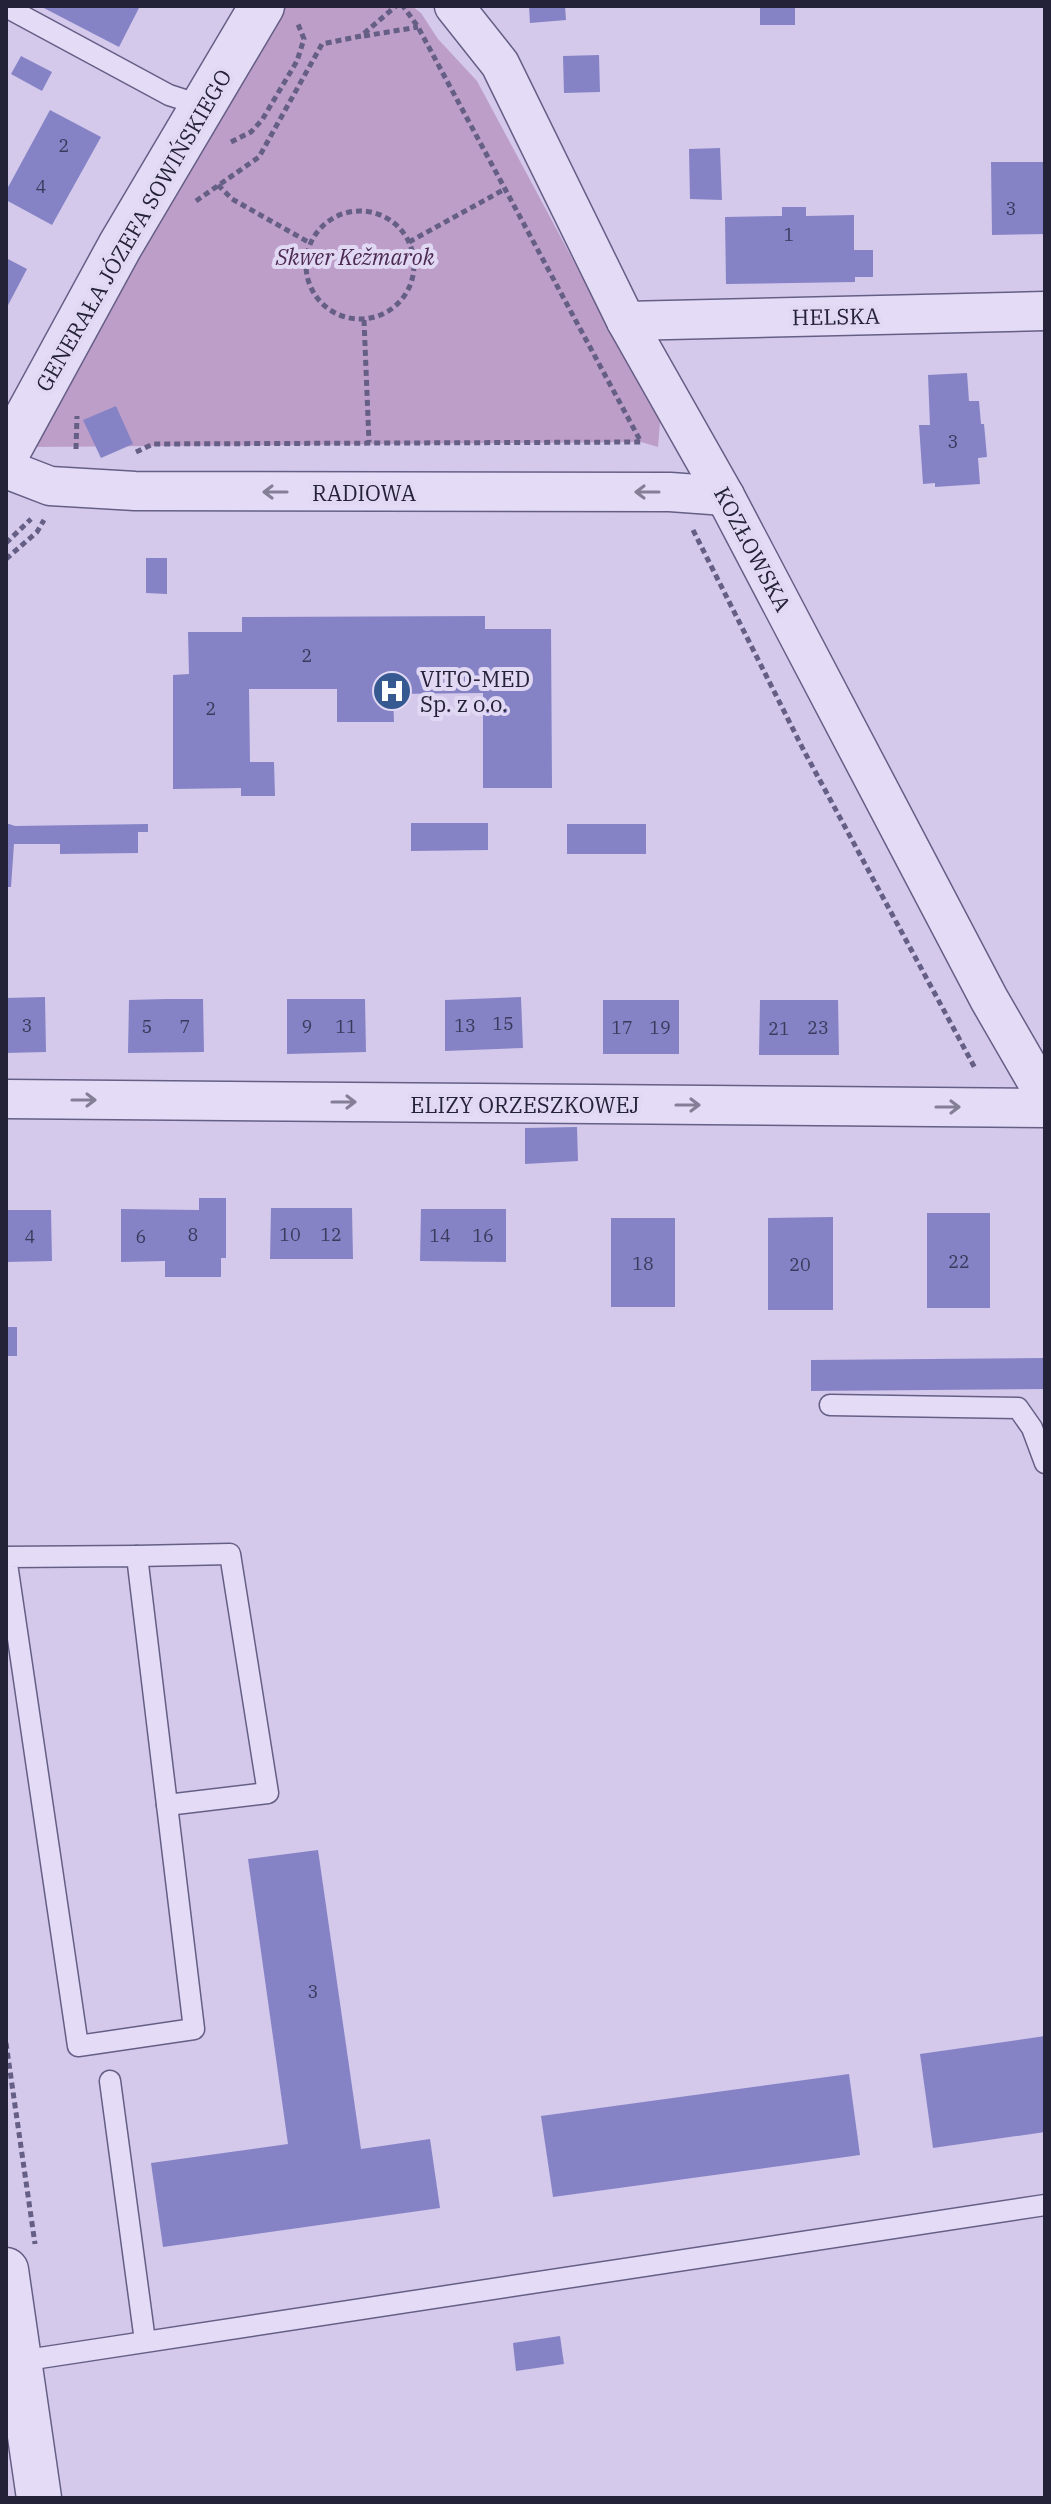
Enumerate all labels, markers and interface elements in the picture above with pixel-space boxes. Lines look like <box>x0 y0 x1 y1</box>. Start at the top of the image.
street label: GENERAŁA JÓZEFA SOWIŃSKIEGO <box>29 64 237 396</box>
house number: 2 <box>59 134 69 157</box>
house number: 4 <box>36 175 46 198</box>
house number: 3 <box>1006 197 1016 220</box>
house number: 1 <box>784 223 794 246</box>
park label: Skwer Kežmarok <box>275 242 435 271</box>
street label: HELSKA <box>792 301 880 331</box>
house number: 3 <box>948 430 958 453</box>
street label: RADIOWA <box>312 478 416 507</box>
street label: KOZŁOWSKA <box>708 482 798 616</box>
one-way arrow <box>262 484 289 500</box>
one-way arrow <box>634 484 661 500</box>
house number: 2 <box>302 644 312 667</box>
place label: VITO-MED Sp. z o.o. <box>420 664 530 718</box>
hospital icon: VITO-MED Sp. z o.o. <box>371 670 413 712</box>
house number: 2 <box>206 697 216 720</box>
house number: 15 <box>492 1012 514 1035</box>
house number: 3 <box>22 1014 32 1037</box>
house number: 13 <box>454 1014 476 1037</box>
house number: 5 <box>142 1015 152 1038</box>
house number: 7 <box>180 1015 190 1038</box>
house number: 9 <box>302 1015 312 1038</box>
house number: 11 <box>335 1015 357 1038</box>
house number: 17 <box>611 1016 633 1039</box>
house number: 19 <box>649 1016 671 1039</box>
house number: 23 <box>807 1016 829 1039</box>
house number: 21 <box>768 1017 790 1040</box>
street label: ELIZY ORZESZKOWEJ <box>410 1090 640 1119</box>
one-way arrow <box>70 1092 97 1108</box>
one-way arrow <box>330 1094 357 1110</box>
one-way arrow <box>674 1097 701 1113</box>
one-way arrow <box>934 1099 961 1115</box>
house number: 8 <box>188 1223 198 1246</box>
house number: 10 <box>279 1223 301 1246</box>
house number: 12 <box>320 1223 342 1246</box>
house number: 14 <box>429 1224 451 1247</box>
house number: 16 <box>472 1224 494 1247</box>
house number: 4 <box>25 1225 35 1248</box>
house number: 6 <box>136 1225 146 1248</box>
house number: 22 <box>948 1250 970 1273</box>
house number: 18 <box>632 1252 654 1275</box>
house number: 20 <box>789 1253 811 1276</box>
house number: 3 <box>308 1980 318 2003</box>

